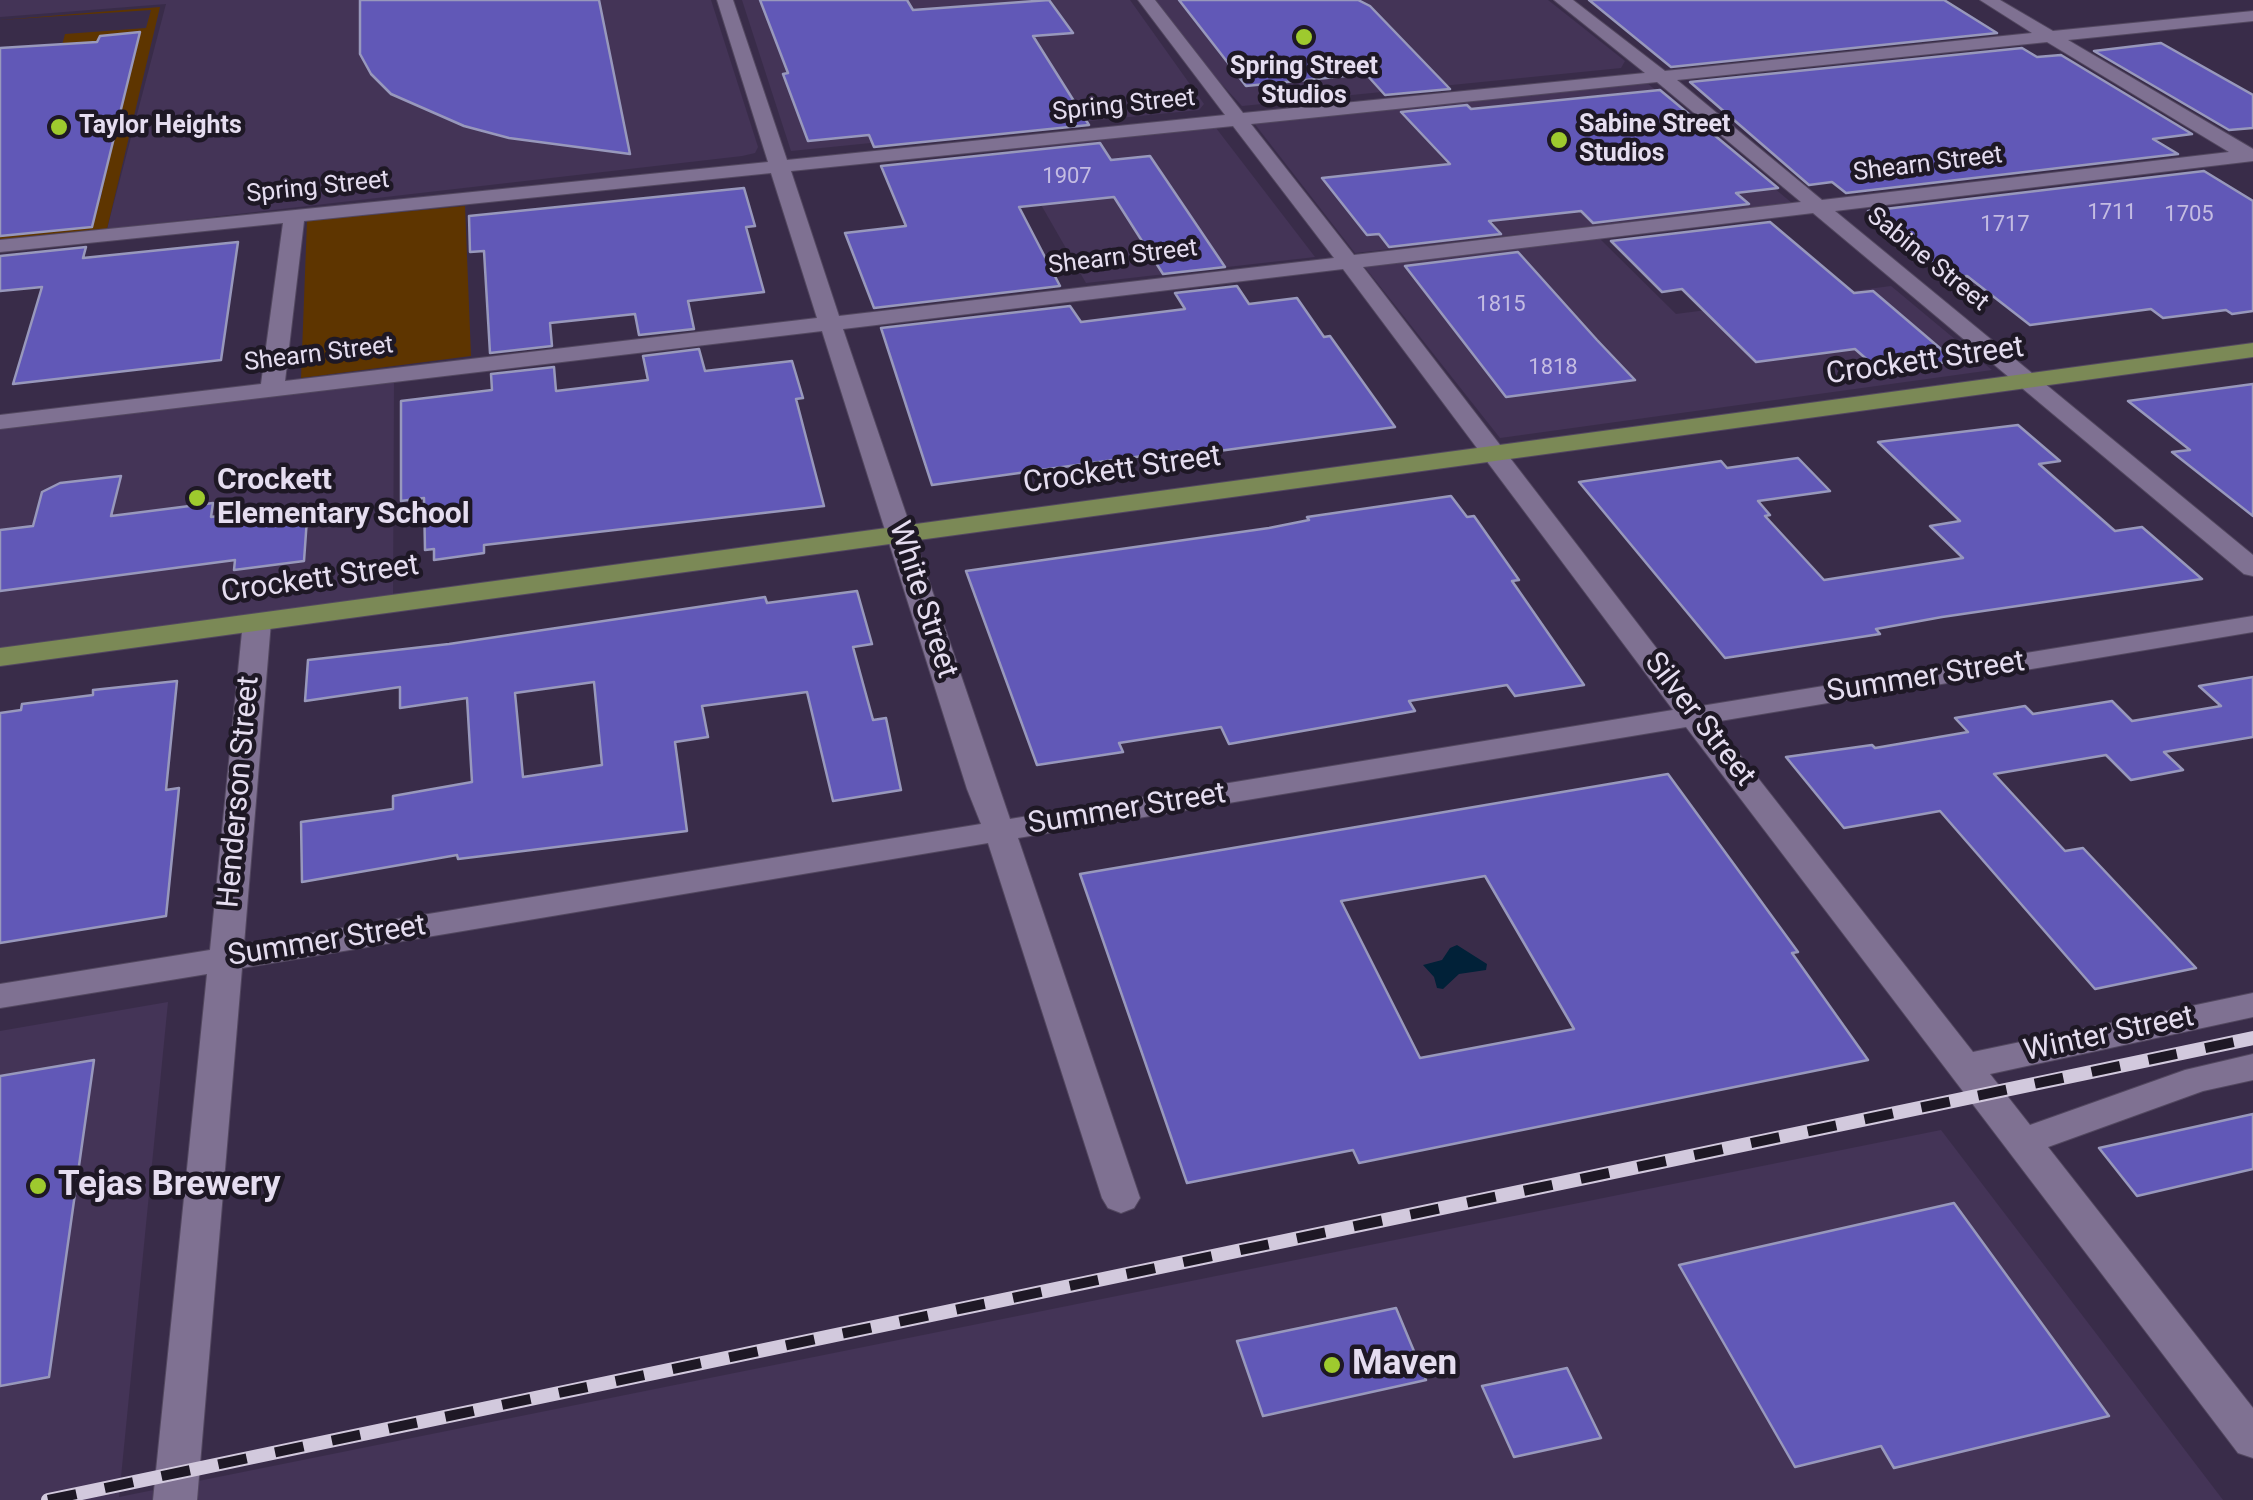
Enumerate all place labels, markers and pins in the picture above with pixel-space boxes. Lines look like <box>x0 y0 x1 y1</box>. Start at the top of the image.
marker: Spring Street Studios <box>1293 26 1315 48</box>
place label: Spring Street Studios <box>1230 53 1378 112</box>
place label: Sabine Street Studios <box>1579 111 1730 170</box>
place label: Taylor Heights <box>79 112 242 142</box>
marker: Taylor Heights <box>48 116 70 138</box>
marker: Sabine Street Studios <box>1548 129 1570 151</box>
place label: Crockett Elementary School <box>217 463 470 534</box>
marker: Crockett Elementary School <box>186 487 208 509</box>
place label: Tejas Brewery <box>58 1165 281 1207</box>
marker: Tejas Brewery <box>27 1175 49 1197</box>
place label: Maven <box>1352 1344 1457 1386</box>
marker: Maven <box>1321 1354 1343 1376</box>

